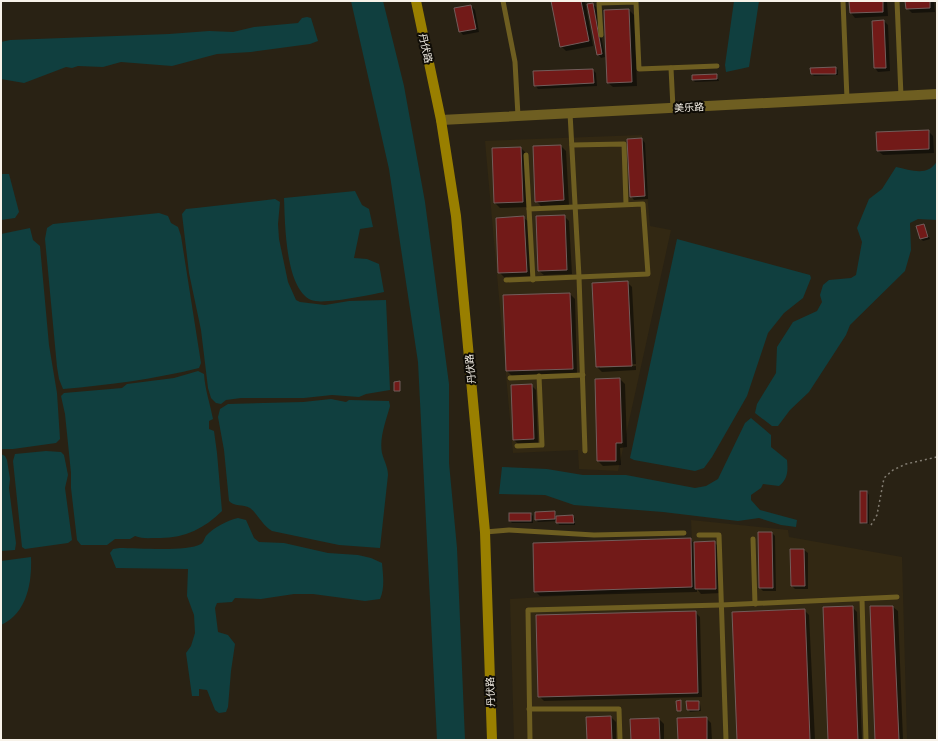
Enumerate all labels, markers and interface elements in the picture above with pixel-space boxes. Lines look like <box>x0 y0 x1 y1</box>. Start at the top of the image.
street label: 丹伏路 <box>416 32 436 64</box>
street label: 美乐路 <box>674 99 704 115</box>
street label: 丹伏路 <box>462 353 478 385</box>
street label: 丹伏路 <box>482 677 498 707</box>

